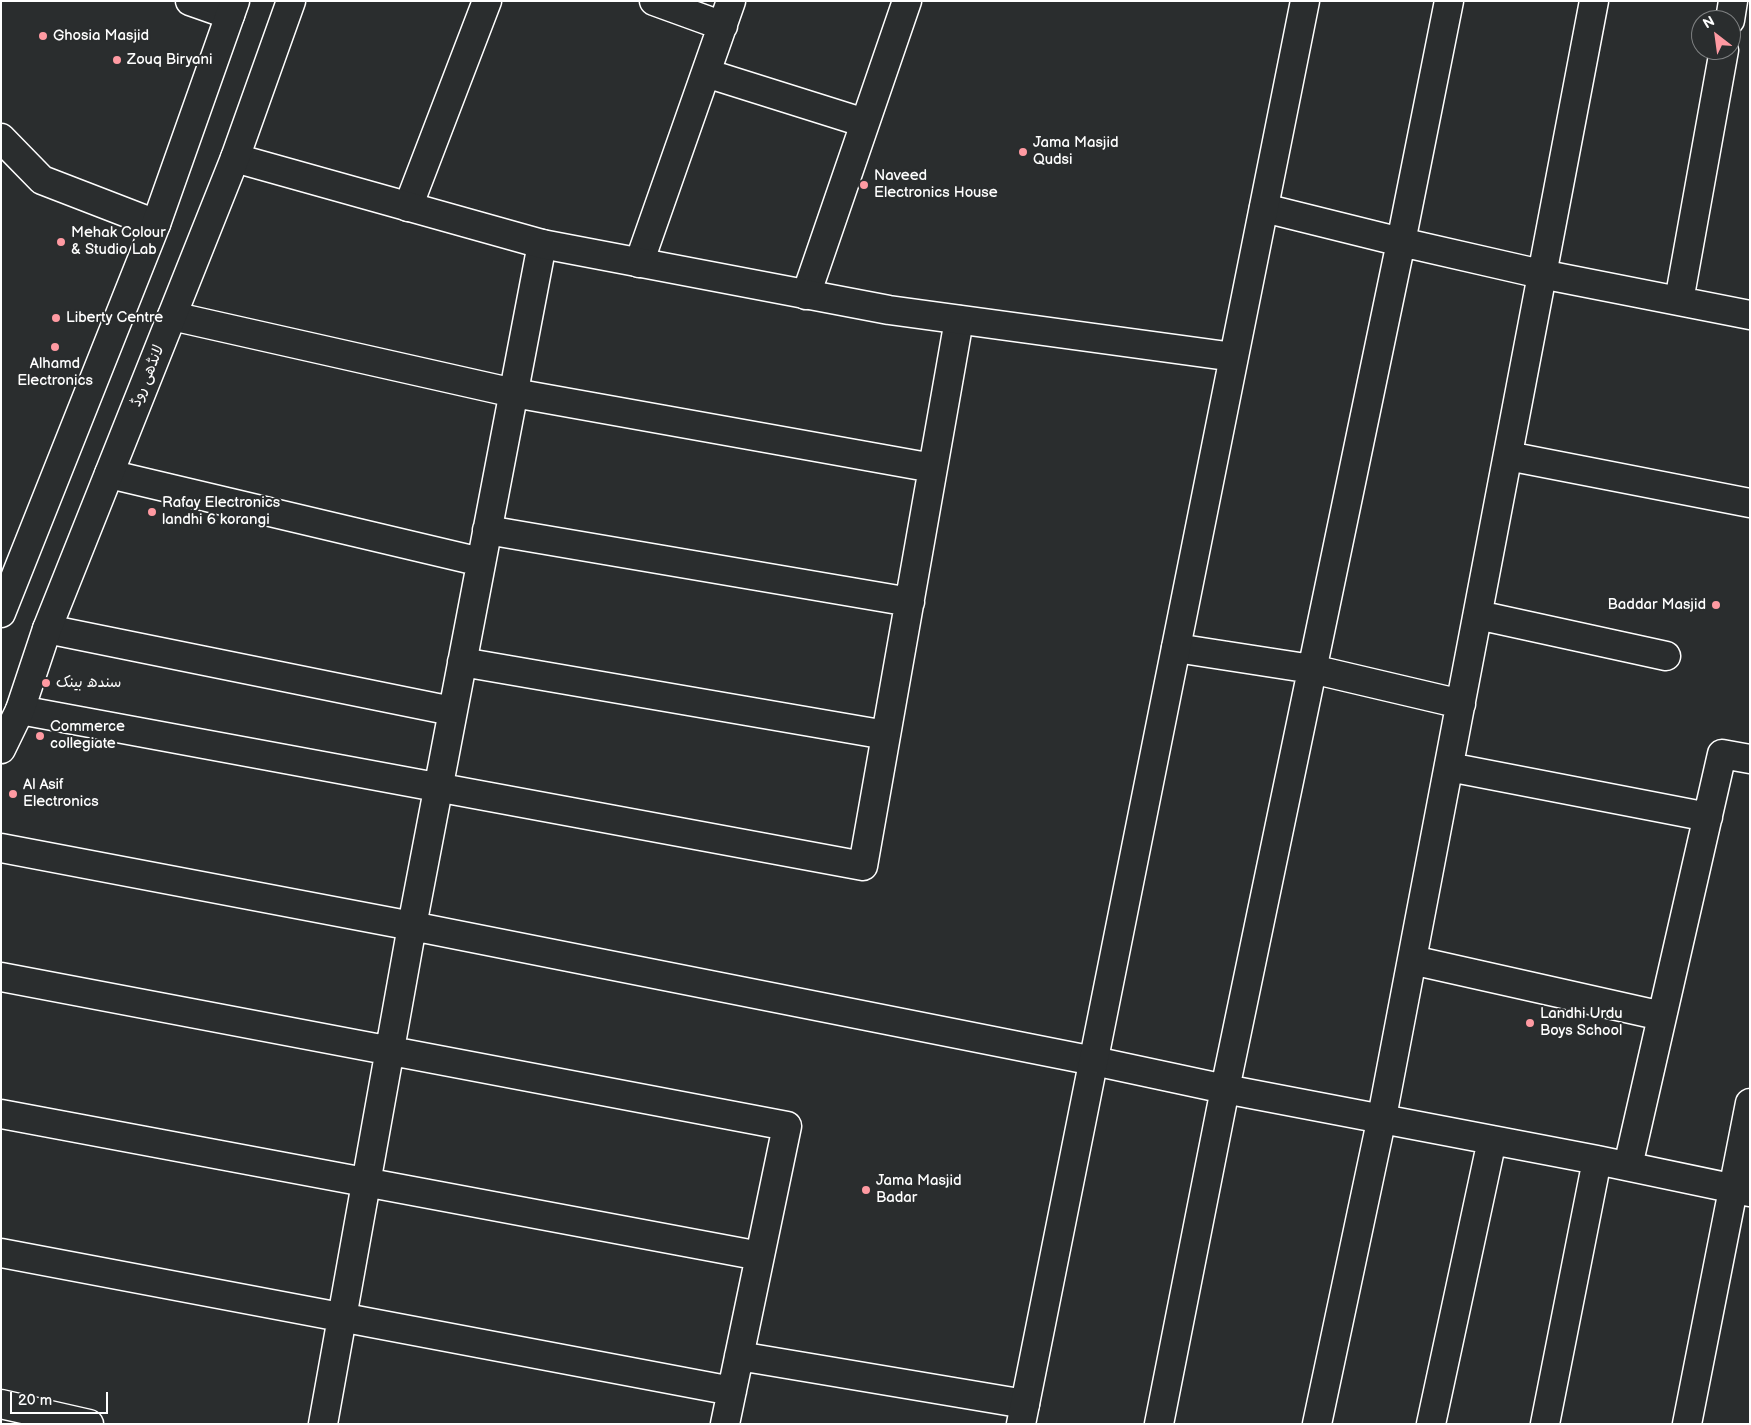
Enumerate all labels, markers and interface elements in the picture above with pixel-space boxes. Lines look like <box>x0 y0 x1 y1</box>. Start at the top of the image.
north arrow <box>1691 10 1741 60</box>
text: N <box>1700 12 1718 32</box>
place label: Ghosia Masjid <box>53 27 149 45</box>
marker: Ghosia Masjid <box>37 30 49 42</box>
place label: Zouq Biryani <box>127 51 213 69</box>
marker: Zouq Biryani <box>111 54 123 66</box>
place label: Jama Masjid Qudsi <box>1033 134 1118 169</box>
marker: Jama Masjid Qudsi <box>1017 146 1029 158</box>
place label: Naveed Electronics House <box>874 167 998 202</box>
marker: Naveed Electronics House <box>858 179 870 191</box>
place label: Mehak Colour & Studio Lab <box>71 224 166 259</box>
marker: Mehak Colour & Studio Lab <box>55 236 67 248</box>
place label: Liberty Centre <box>66 309 163 327</box>
marker: Liberty Centre <box>50 312 62 324</box>
marker: Alhamd Electronics <box>49 341 61 353</box>
street label: لانڈھی روڈ <box>127 342 169 410</box>
place label: Alhamd Electronics <box>17 355 93 390</box>
place label: Rafay Electronics landhi 6 korangi <box>162 494 280 529</box>
marker: Rafay Electronics landhi 6 korangi <box>146 506 158 518</box>
place label: Baddar Masjid <box>1608 596 1706 614</box>
marker: Baddar Masjid <box>1710 599 1722 611</box>
place label: سندھ بینک <box>56 674 121 692</box>
marker: سندھ بینک <box>40 677 52 689</box>
place label: Commerce collegiate <box>50 718 125 753</box>
marker: Commerce collegiate <box>34 730 46 742</box>
place label: Al Asif Electronics <box>23 776 99 811</box>
marker: Al Asif Electronics <box>7 788 19 800</box>
place label: Landhi Urdu Boys School <box>1540 1005 1623 1040</box>
marker: Landhi Urdu Boys School <box>1524 1017 1536 1029</box>
place label: Jama Masjid Badar <box>876 1172 961 1207</box>
marker: Jama Masjid Badar <box>860 1184 872 1196</box>
scale bar <box>12 1382 110 1414</box>
text: 20 m <box>18 1391 52 1410</box>

